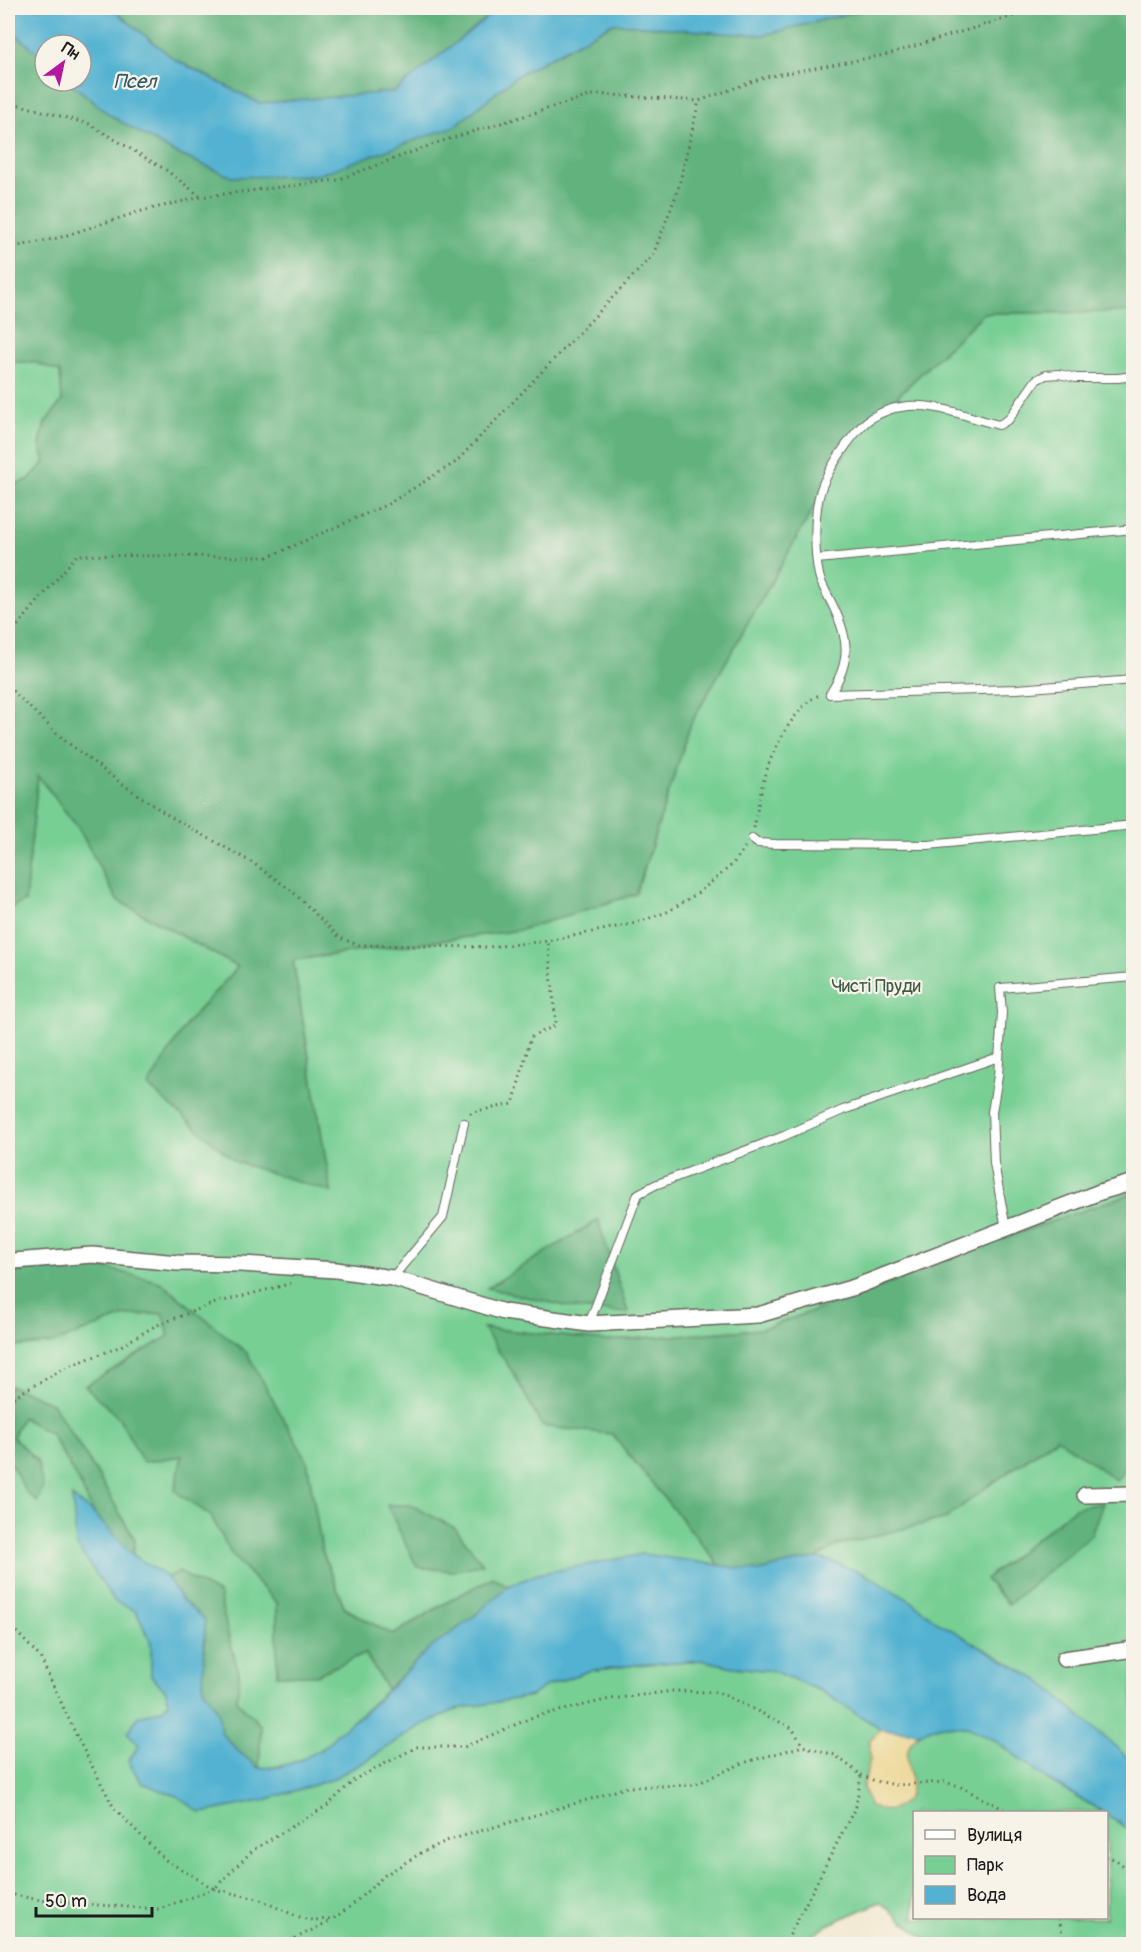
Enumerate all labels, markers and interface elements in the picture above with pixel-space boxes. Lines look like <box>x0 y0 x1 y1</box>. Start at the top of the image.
north arrow <box>33 33 93 93</box>
text: Пн <box>58 38 83 64</box>
water label: Псел <box>114 69 158 94</box>
park label: Чисті Пруди <box>831 975 921 998</box>
legend <box>913 1811 1108 1919</box>
text: Вулиця <box>967 1824 1022 1847</box>
text: Парк <box>967 1854 1004 1877</box>
scale bar <box>36 1880 152 1918</box>
text: Вода <box>967 1884 1006 1907</box>
text: 50 m <box>45 1890 87 1913</box>

